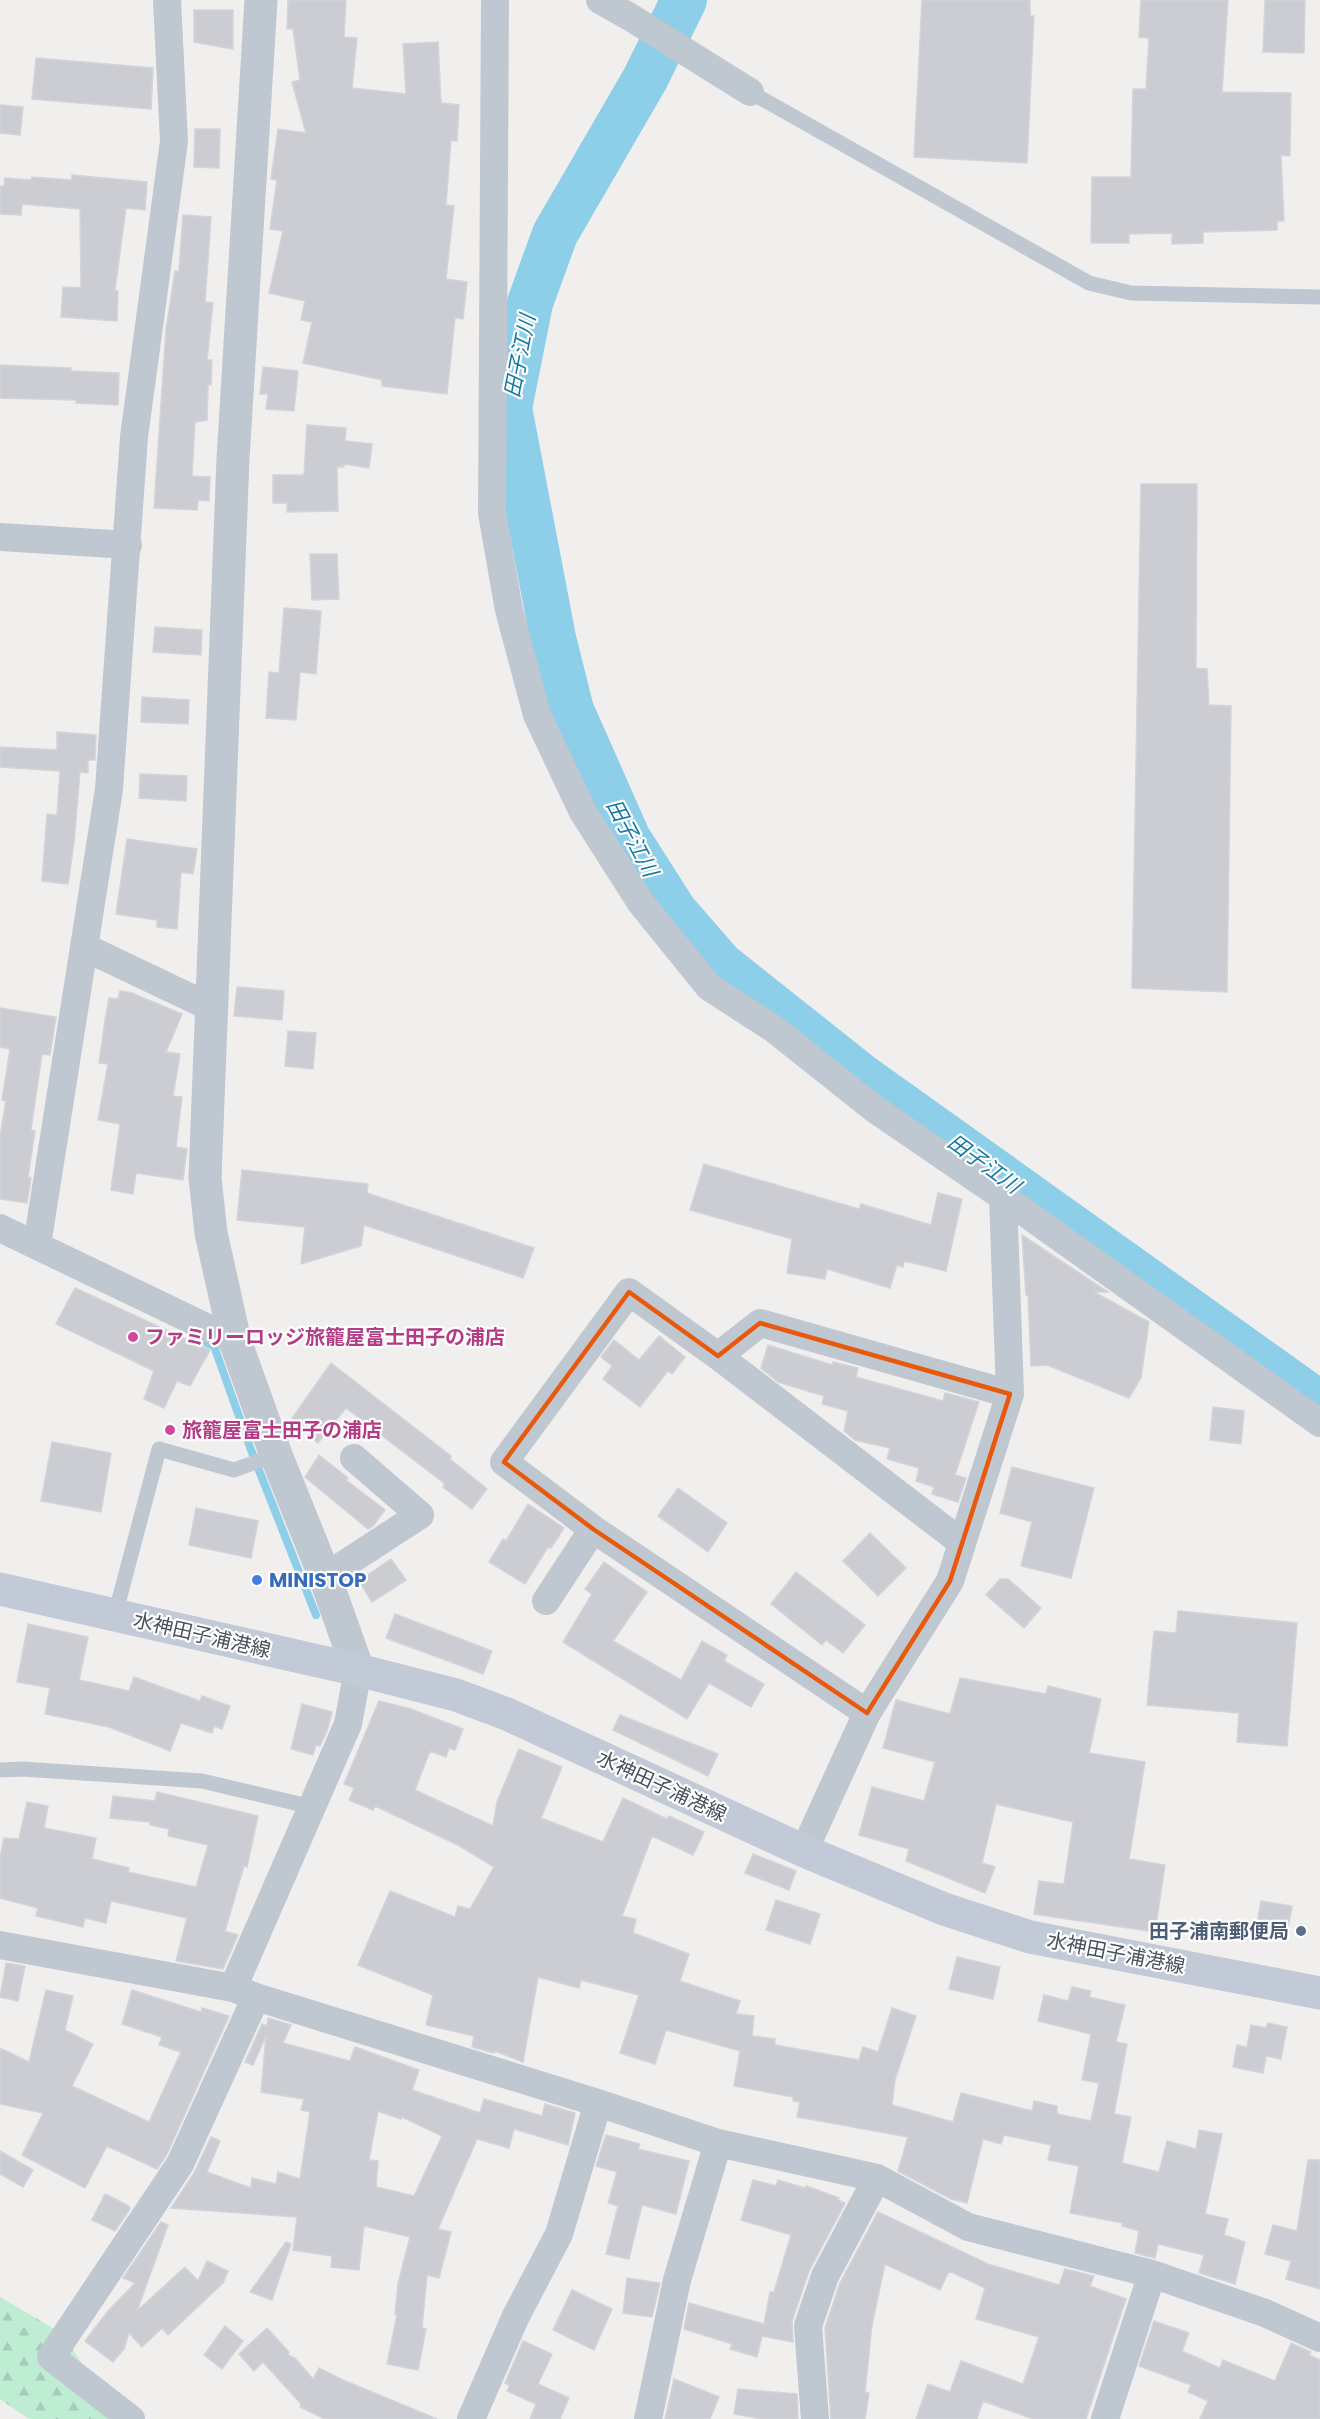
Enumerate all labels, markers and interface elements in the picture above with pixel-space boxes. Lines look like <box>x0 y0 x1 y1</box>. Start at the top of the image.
water label: 田子江川 <box>497 310 542 400</box>
water label: 田子江川 <box>600 794 666 883</box>
water label: 田子江川 <box>942 1127 1028 1201</box>
place label: ファミリーロッジ旅籠屋富士田子の浦店 <box>145 1323 505 1351</box>
marker: ファミリーロッジ旅籠屋富士田子の浦店 <box>126 1330 140 1344</box>
place label: 旅籠屋富士田子の浦店 <box>182 1416 382 1444</box>
marker: 旅籠屋富士田子の浦店 <box>163 1423 177 1437</box>
place label: MINISTOP <box>269 1566 367 1594</box>
marker: MINISTOP <box>250 1573 264 1587</box>
street label: 水神田子浦港線 <box>131 1606 273 1664</box>
street label: 水神田子浦港線 <box>593 1744 731 1828</box>
place label: 田子浦南郵便局 <box>1149 1917 1289 1945</box>
marker: 田子浦南郵便局 <box>1294 1924 1308 1938</box>
street label: 水神田子浦港線 <box>1045 1926 1187 1980</box>

